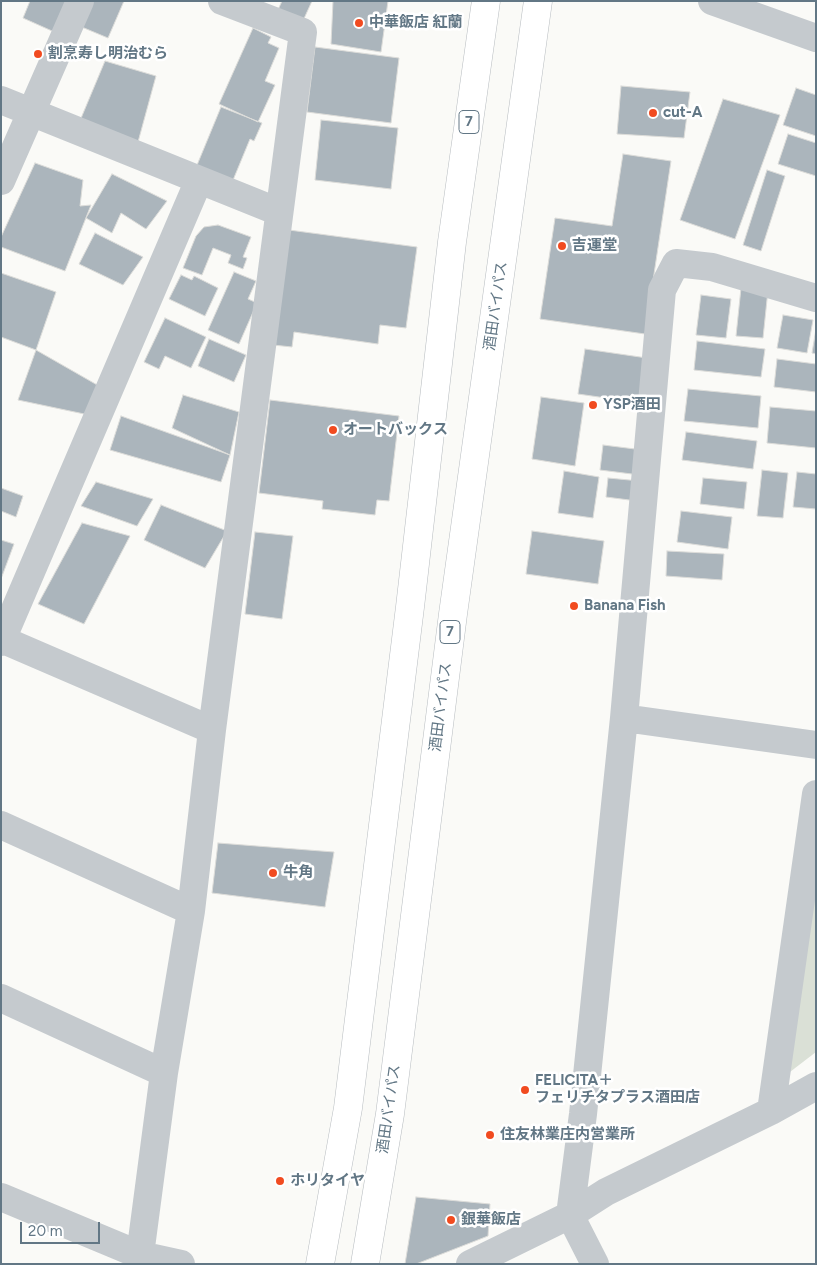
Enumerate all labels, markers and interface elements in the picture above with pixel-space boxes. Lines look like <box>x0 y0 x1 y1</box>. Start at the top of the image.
place label: 中華飯店 紅蘭 <box>369 14 463 32</box>
marker: 中華飯店 紅蘭 <box>353 17 365 29</box>
place label: 割烹寿し明治むら <box>48 45 168 63</box>
marker: 割烹寿し明治むら <box>32 48 44 60</box>
place label: cut-A <box>663 104 703 122</box>
marker: cut-A <box>647 107 659 119</box>
road number: 7 <box>459 110 479 134</box>
place label: 吉運堂 <box>572 237 617 255</box>
marker: 吉運堂 <box>556 240 568 252</box>
street label: 酒田バイパス <box>481 260 511 352</box>
place label: YSP酒田 <box>603 396 661 414</box>
marker: YSP酒田 <box>587 399 599 411</box>
place label: オートバックス <box>343 421 448 439</box>
marker: オートバックス <box>327 424 339 436</box>
place label: Banana Fish <box>584 597 666 615</box>
marker: Banana Fish <box>568 600 580 612</box>
road number: 7 <box>440 620 460 644</box>
street label: 酒田バイパス <box>427 661 455 753</box>
place label: 牛角 <box>283 864 313 882</box>
marker: 牛角 <box>267 867 279 879</box>
street label: 酒田バイパス <box>374 1063 404 1155</box>
place label: FELICITA＋ フェリチタプラス酒田店 <box>535 1072 700 1107</box>
marker: FELICITA＋ フェリチタプラス酒田店 <box>519 1084 531 1096</box>
place label: 住友林業庄内営業所 <box>500 1126 635 1144</box>
marker: 住友林業庄内営業所 <box>484 1129 496 1141</box>
place label: ホリタイヤ <box>290 1172 365 1190</box>
marker: ホリタイヤ <box>274 1175 286 1187</box>
place label: 銀華飯店 <box>461 1211 521 1229</box>
scale bar <box>22 1212 102 1244</box>
marker: 銀華飯店 <box>445 1214 457 1226</box>
text: 20 m <box>28 1222 62 1240</box>

